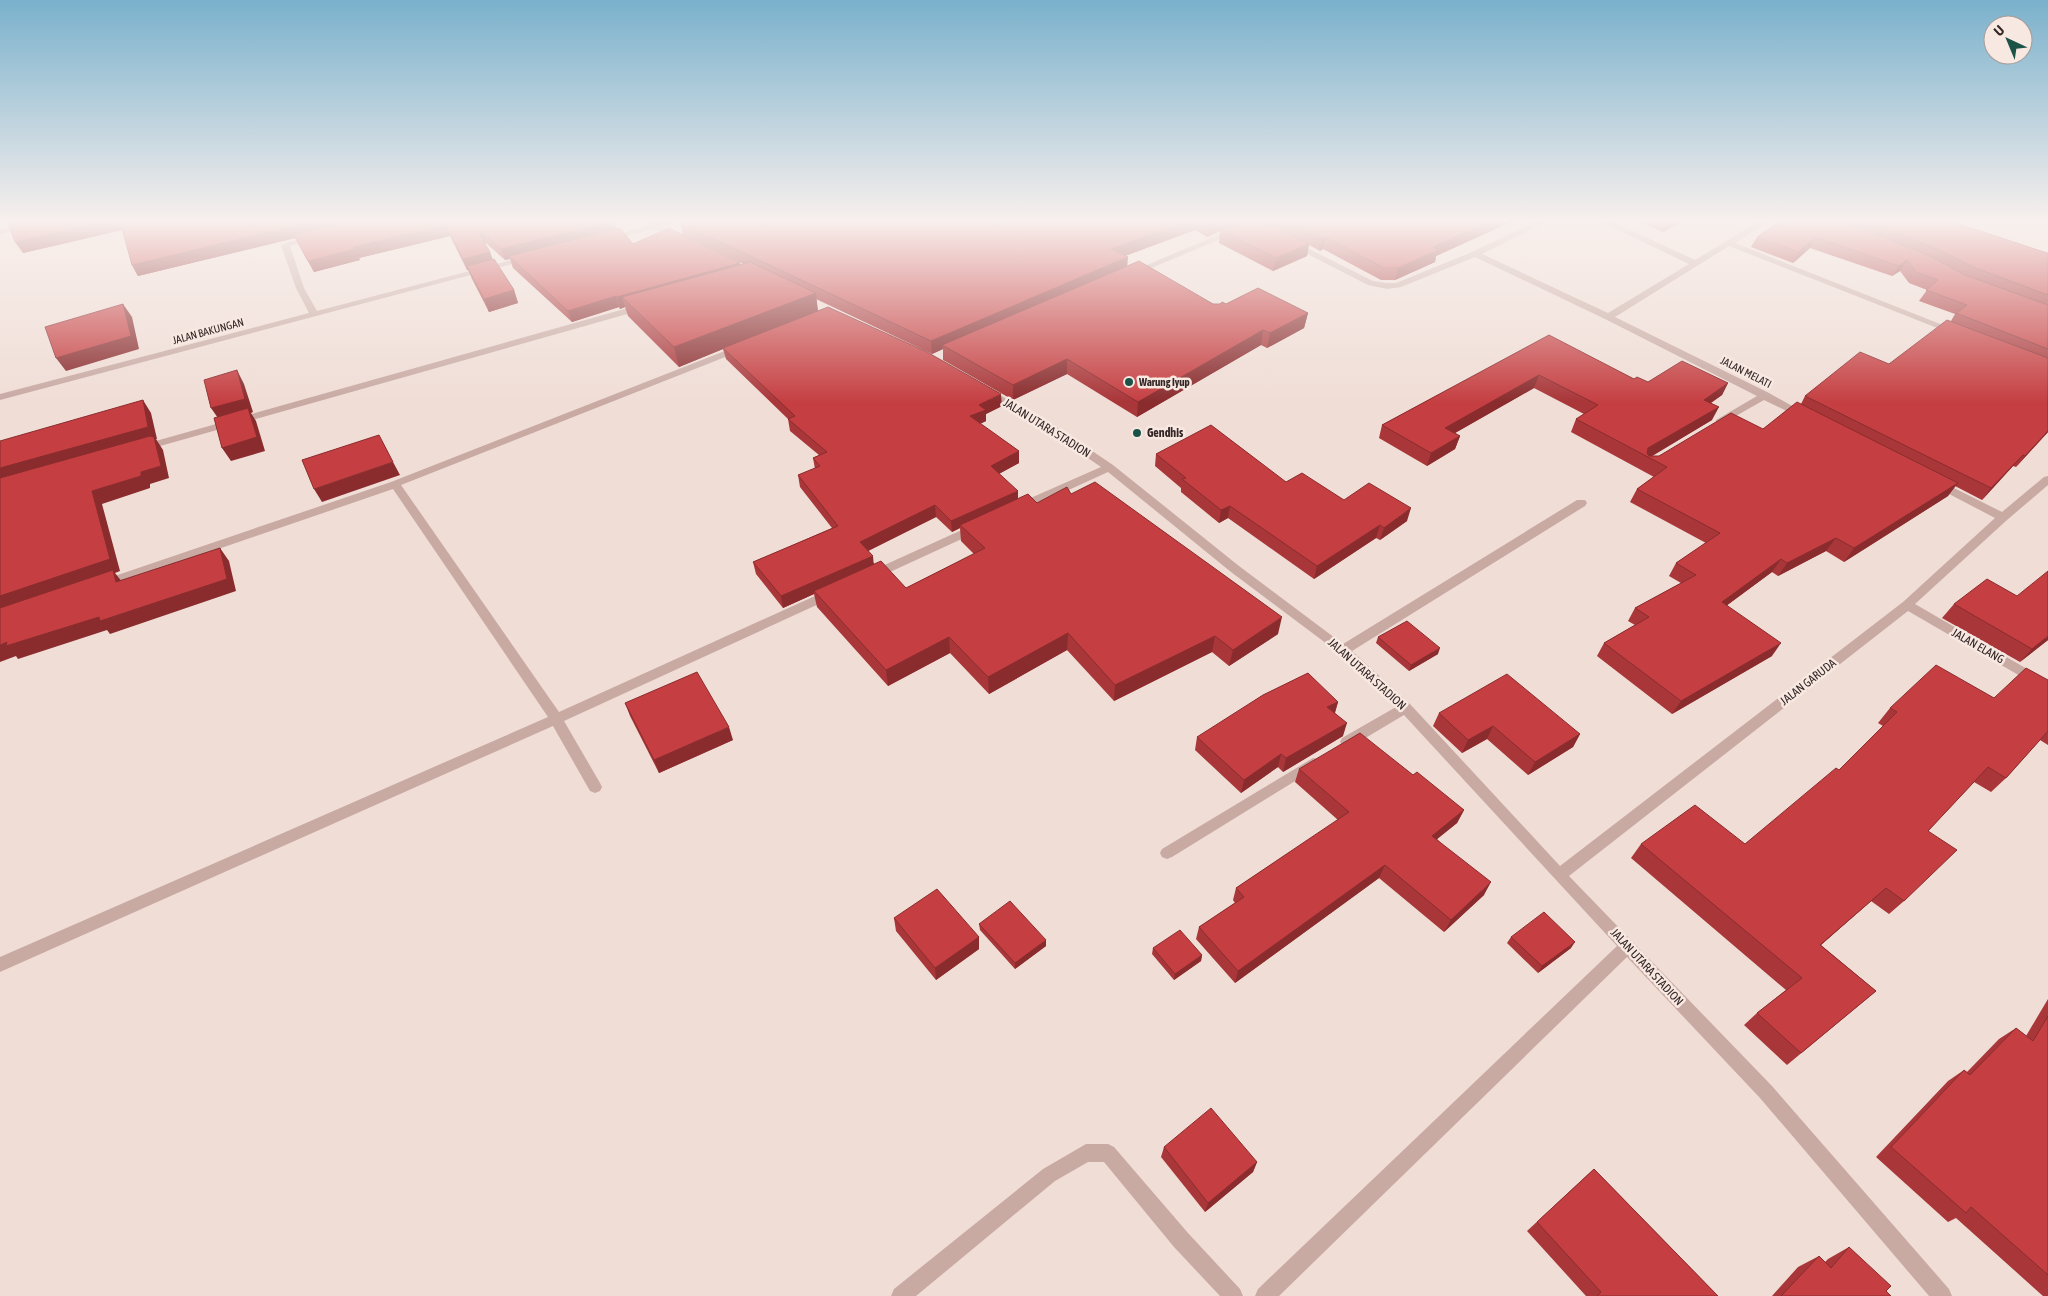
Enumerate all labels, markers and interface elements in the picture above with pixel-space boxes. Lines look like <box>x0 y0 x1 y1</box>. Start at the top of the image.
north arrow <box>1983 15 2033 65</box>
text: U <box>1990 22 2007 39</box>
street label: JALAN BAKUNGAN <box>171 316 245 346</box>
street label: JALAN MELATI <box>1719 354 1773 390</box>
marker: Warung Iyup <box>1123 376 1135 388</box>
place label: Warung Iyup <box>1138 376 1190 388</box>
street label: JALAN UTARA STADION <box>1001 396 1093 460</box>
place label: Gendhis <box>1147 426 1184 440</box>
marker: Gendhis <box>1131 427 1143 439</box>
street label: JALAN ELANG <box>1949 625 2007 667</box>
street label: JALAN UTARA STADION <box>1325 635 1409 713</box>
street label: JALAN GARUDA <box>1777 656 1839 708</box>
street label: JALAN UTARA STADION <box>1608 926 1686 1008</box>

